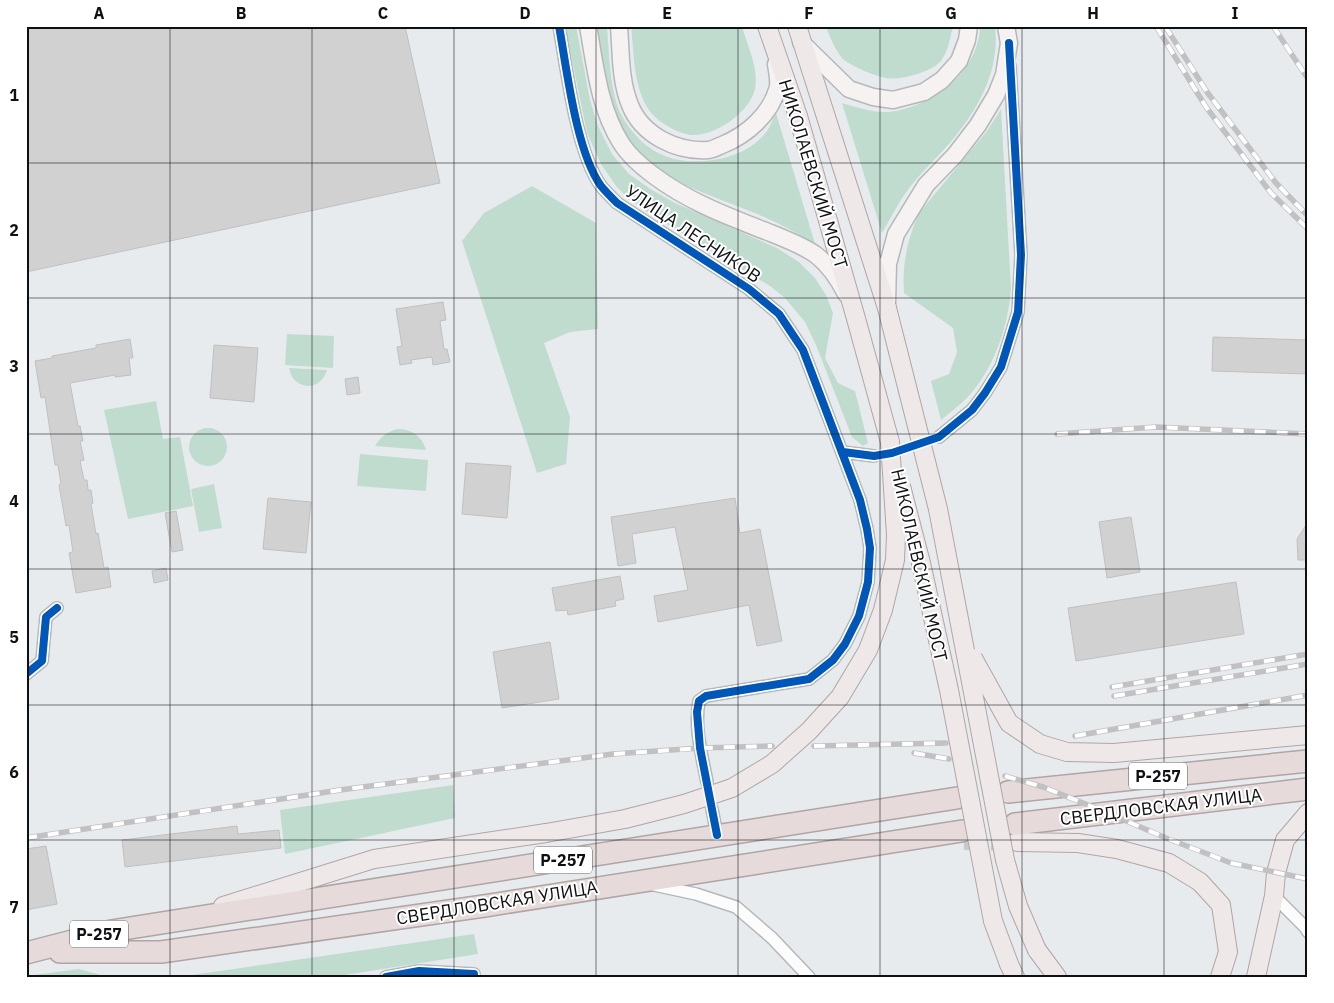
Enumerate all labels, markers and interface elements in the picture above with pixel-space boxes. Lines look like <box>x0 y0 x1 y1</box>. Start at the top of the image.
text: A <box>94 3 105 23</box>
text: B <box>236 3 247 23</box>
text: C <box>378 3 388 23</box>
text: D <box>519 3 531 23</box>
text: E <box>662 3 672 23</box>
text: F <box>804 3 814 23</box>
text: G <box>945 3 957 23</box>
text: H <box>1087 3 1099 23</box>
text: I <box>1232 3 1239 23</box>
street label: НИКОЛАЕВСКИЙ МОСТ <box>774 76 853 271</box>
text: 1 <box>9 85 19 105</box>
street label: УЛИЦА ЛЕСНИКОВ <box>621 180 766 288</box>
text: 2 <box>9 220 19 240</box>
text: 3 <box>9 356 19 376</box>
street label: НИКОЛАЕВСКИЙ МОСТ <box>886 466 953 663</box>
text: 4 <box>9 491 19 511</box>
text: 5 <box>9 627 19 647</box>
text: 6 <box>9 762 19 782</box>
road number: Р-257 <box>1129 762 1187 789</box>
street label: СВЕРДЛОВСКАЯ УЛИЦА <box>1059 783 1264 830</box>
road number: Р-257 <box>534 846 592 874</box>
street label: СВЕРДЛОВСКАЯ УЛИЦА <box>395 875 600 930</box>
text: 7 <box>9 897 19 917</box>
road number: Р-257 <box>70 921 128 948</box>

